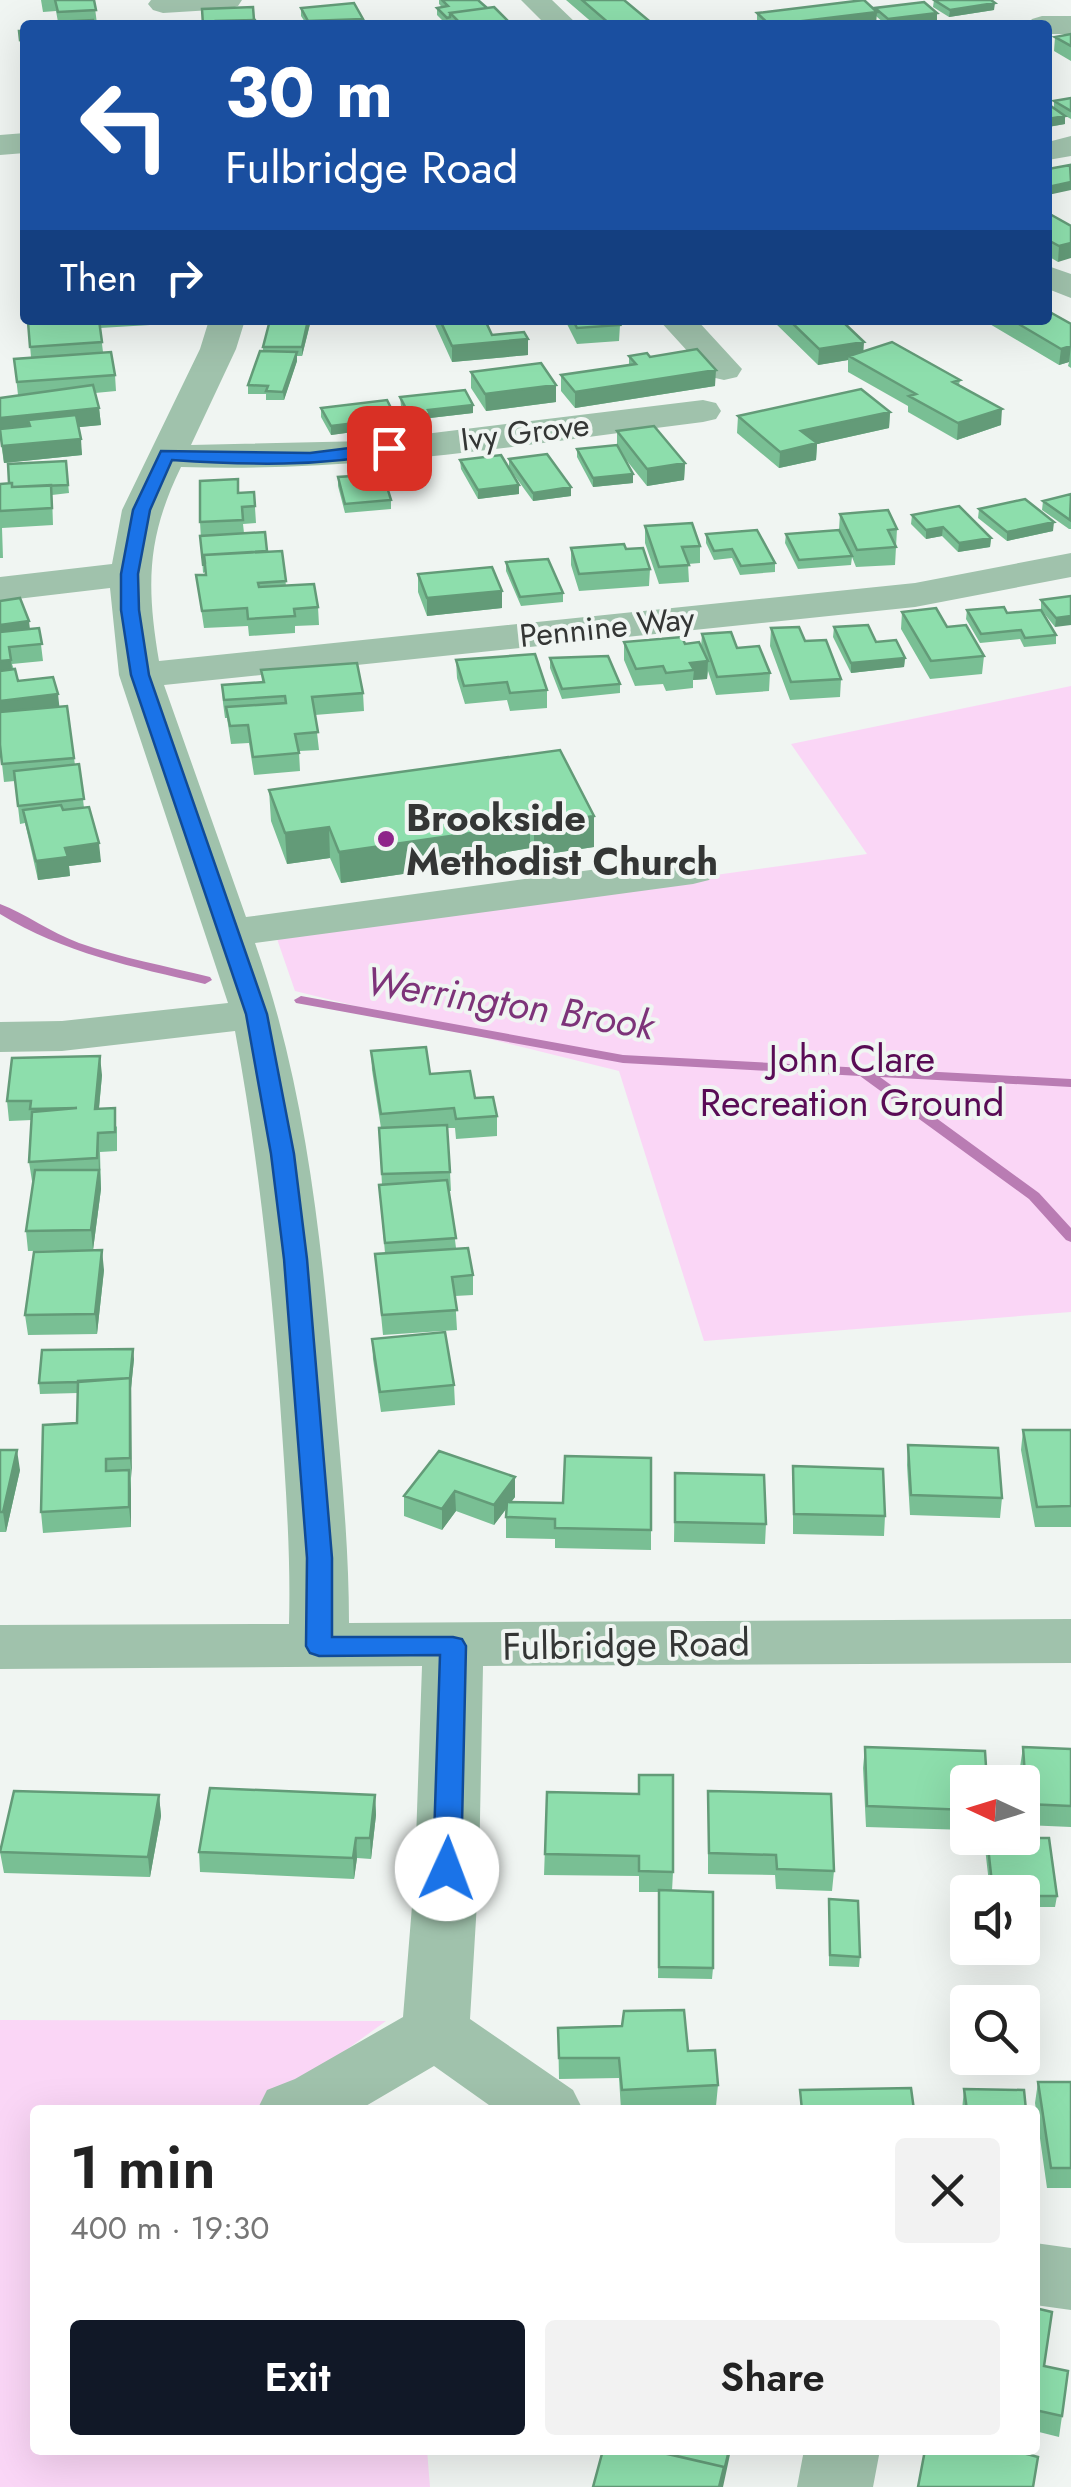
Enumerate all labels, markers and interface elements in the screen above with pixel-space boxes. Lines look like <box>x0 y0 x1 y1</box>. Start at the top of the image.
text: 30 m <box>225 42 393 143</box>
icon: left <box>60 60 190 190</box>
text: Fulbridge Road <box>225 135 518 200</box>
text: Then <box>60 250 137 305</box>
icon: right <box>157 250 212 305</box>
street label: Ivy Grove <box>458 401 592 463</box>
pin <box>347 406 432 491</box>
icon: arrive <box>362 421 417 476</box>
street label: Pennine Way <box>517 595 698 659</box>
place label: Brookside Methodist Church <box>406 790 718 889</box>
marker: Brookside Methodist Church <box>375 828 397 850</box>
water label: Werrington Brook <box>362 952 660 1055</box>
park label: John Clare Recreation Ground <box>700 1031 1004 1130</box>
street label: Fulbridge Road <box>502 1614 750 1674</box>
north arrow <box>950 1765 1040 1855</box>
map controls <box>950 1765 1040 2075</box>
position arrow <box>395 1817 499 1921</box>
button: sound <box>950 1875 1040 1965</box>
button: search <box>950 1985 1040 2075</box>
text: 1 min <box>70 2124 216 2211</box>
button: close <box>895 2138 1000 2243</box>
text: 400 m · 19:30 <box>70 2205 270 2251</box>
button: Exit <box>70 2320 525 2435</box>
button: Share <box>545 2320 1000 2435</box>

